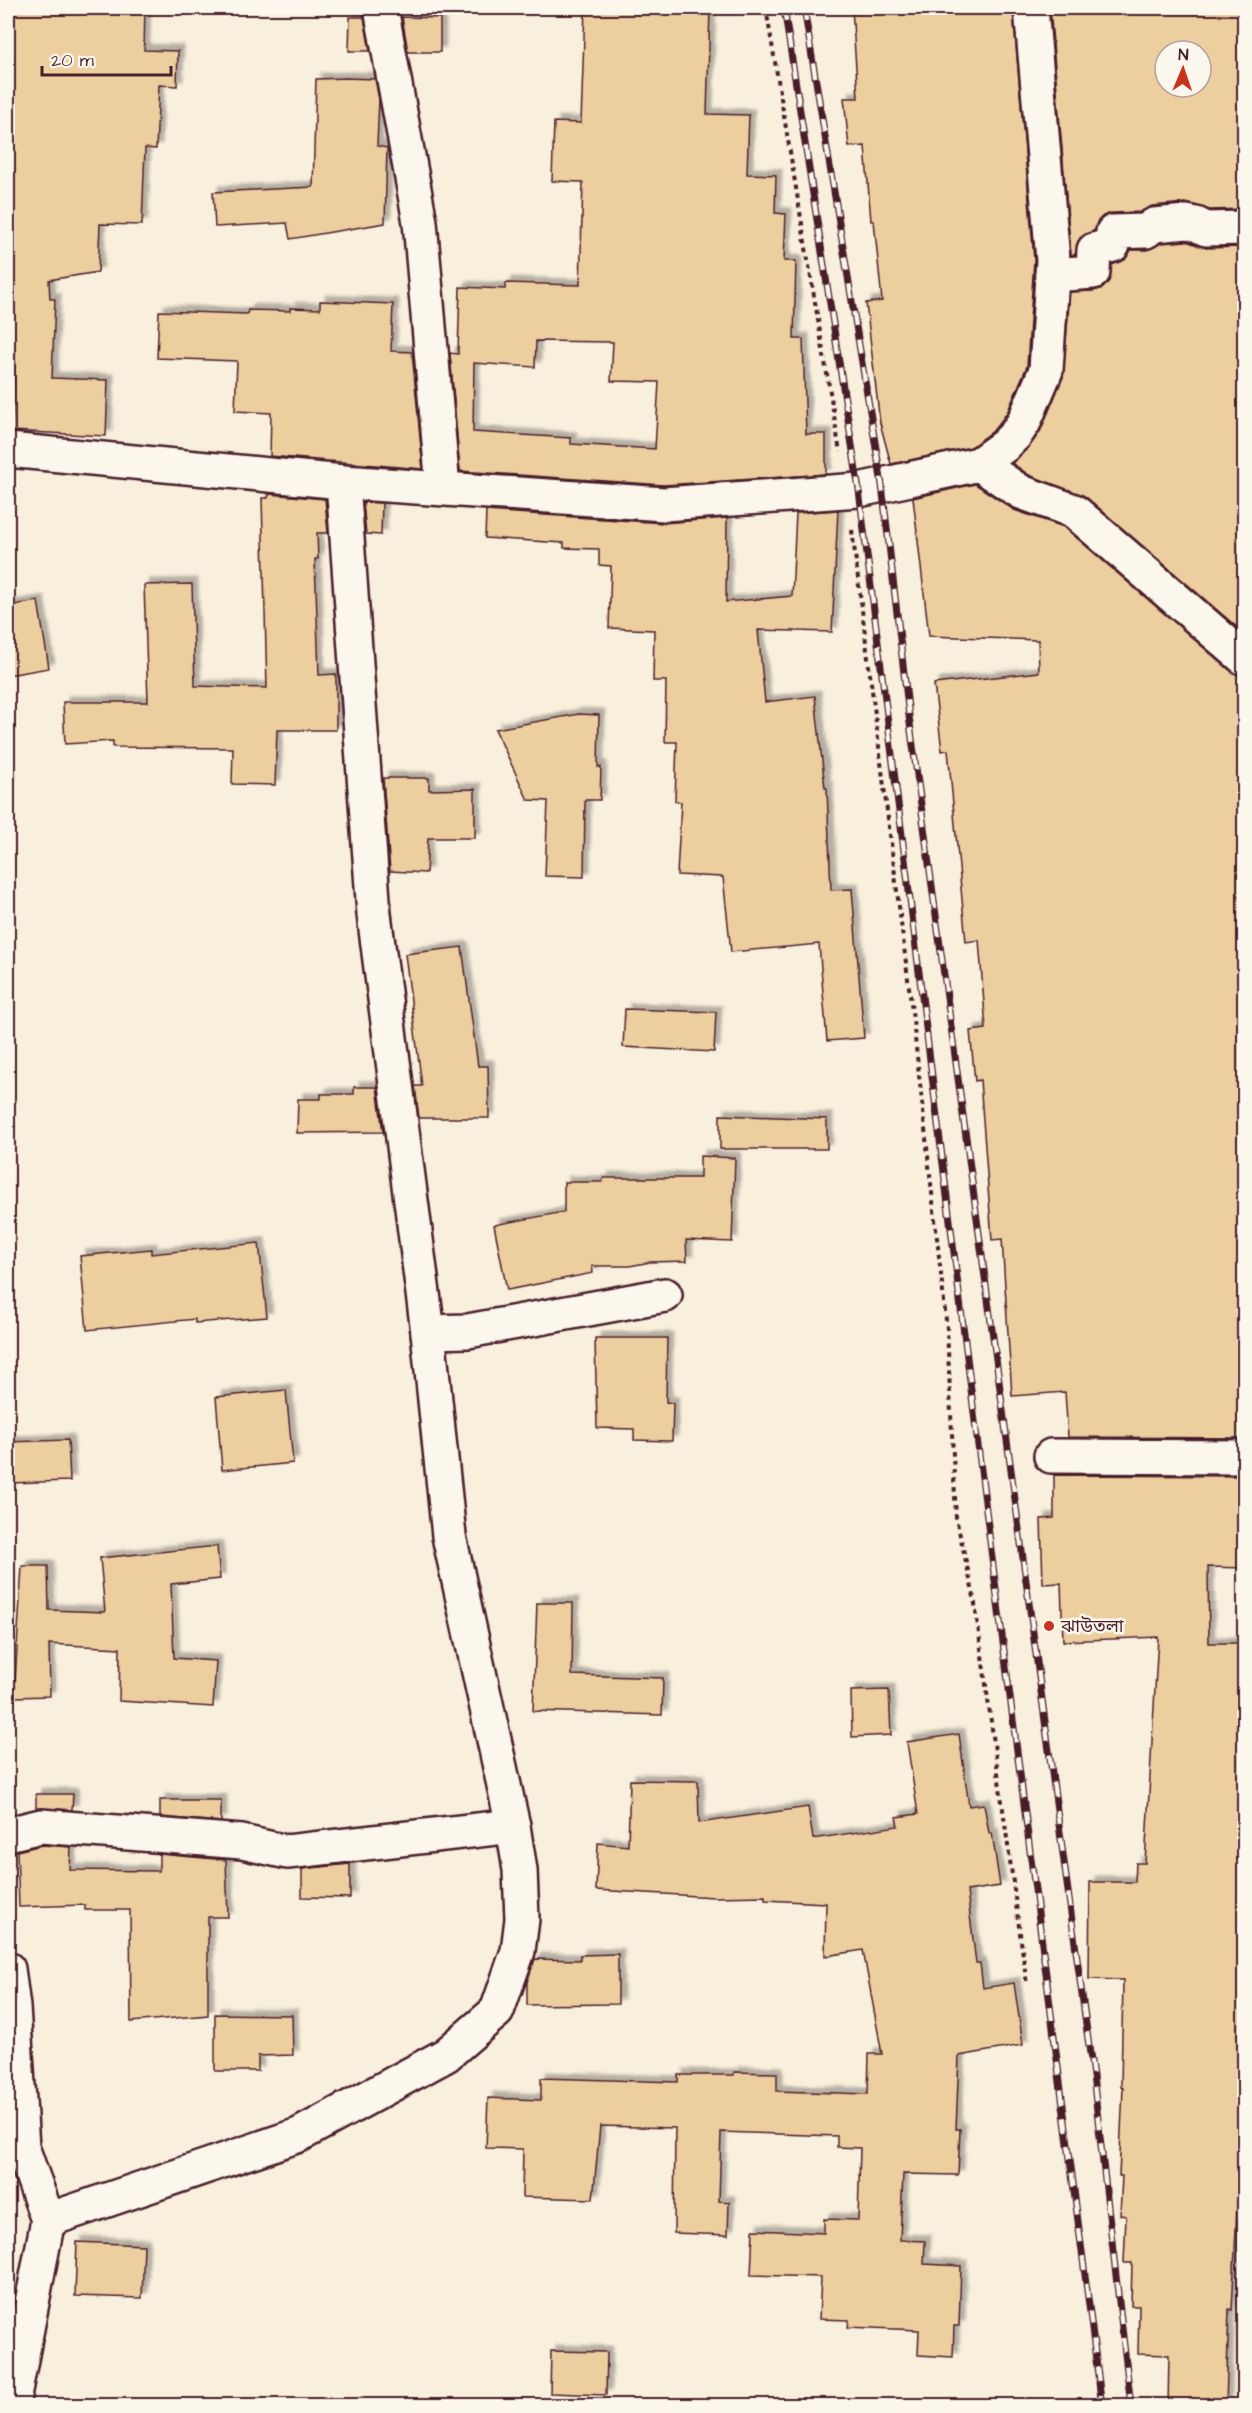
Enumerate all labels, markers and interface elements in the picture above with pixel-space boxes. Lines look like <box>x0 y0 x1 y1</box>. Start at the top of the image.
scale bar <box>42 39 171 77</box>
north arrow <box>1153 39 1213 99</box>
text: N <box>1178 44 1189 66</box>
text: 20 m <box>51 48 94 73</box>
place label: ঝাউতলা <box>1060 1614 1124 1639</box>
marker: ঝাউতলা <box>1042 1619 1056 1633</box>

